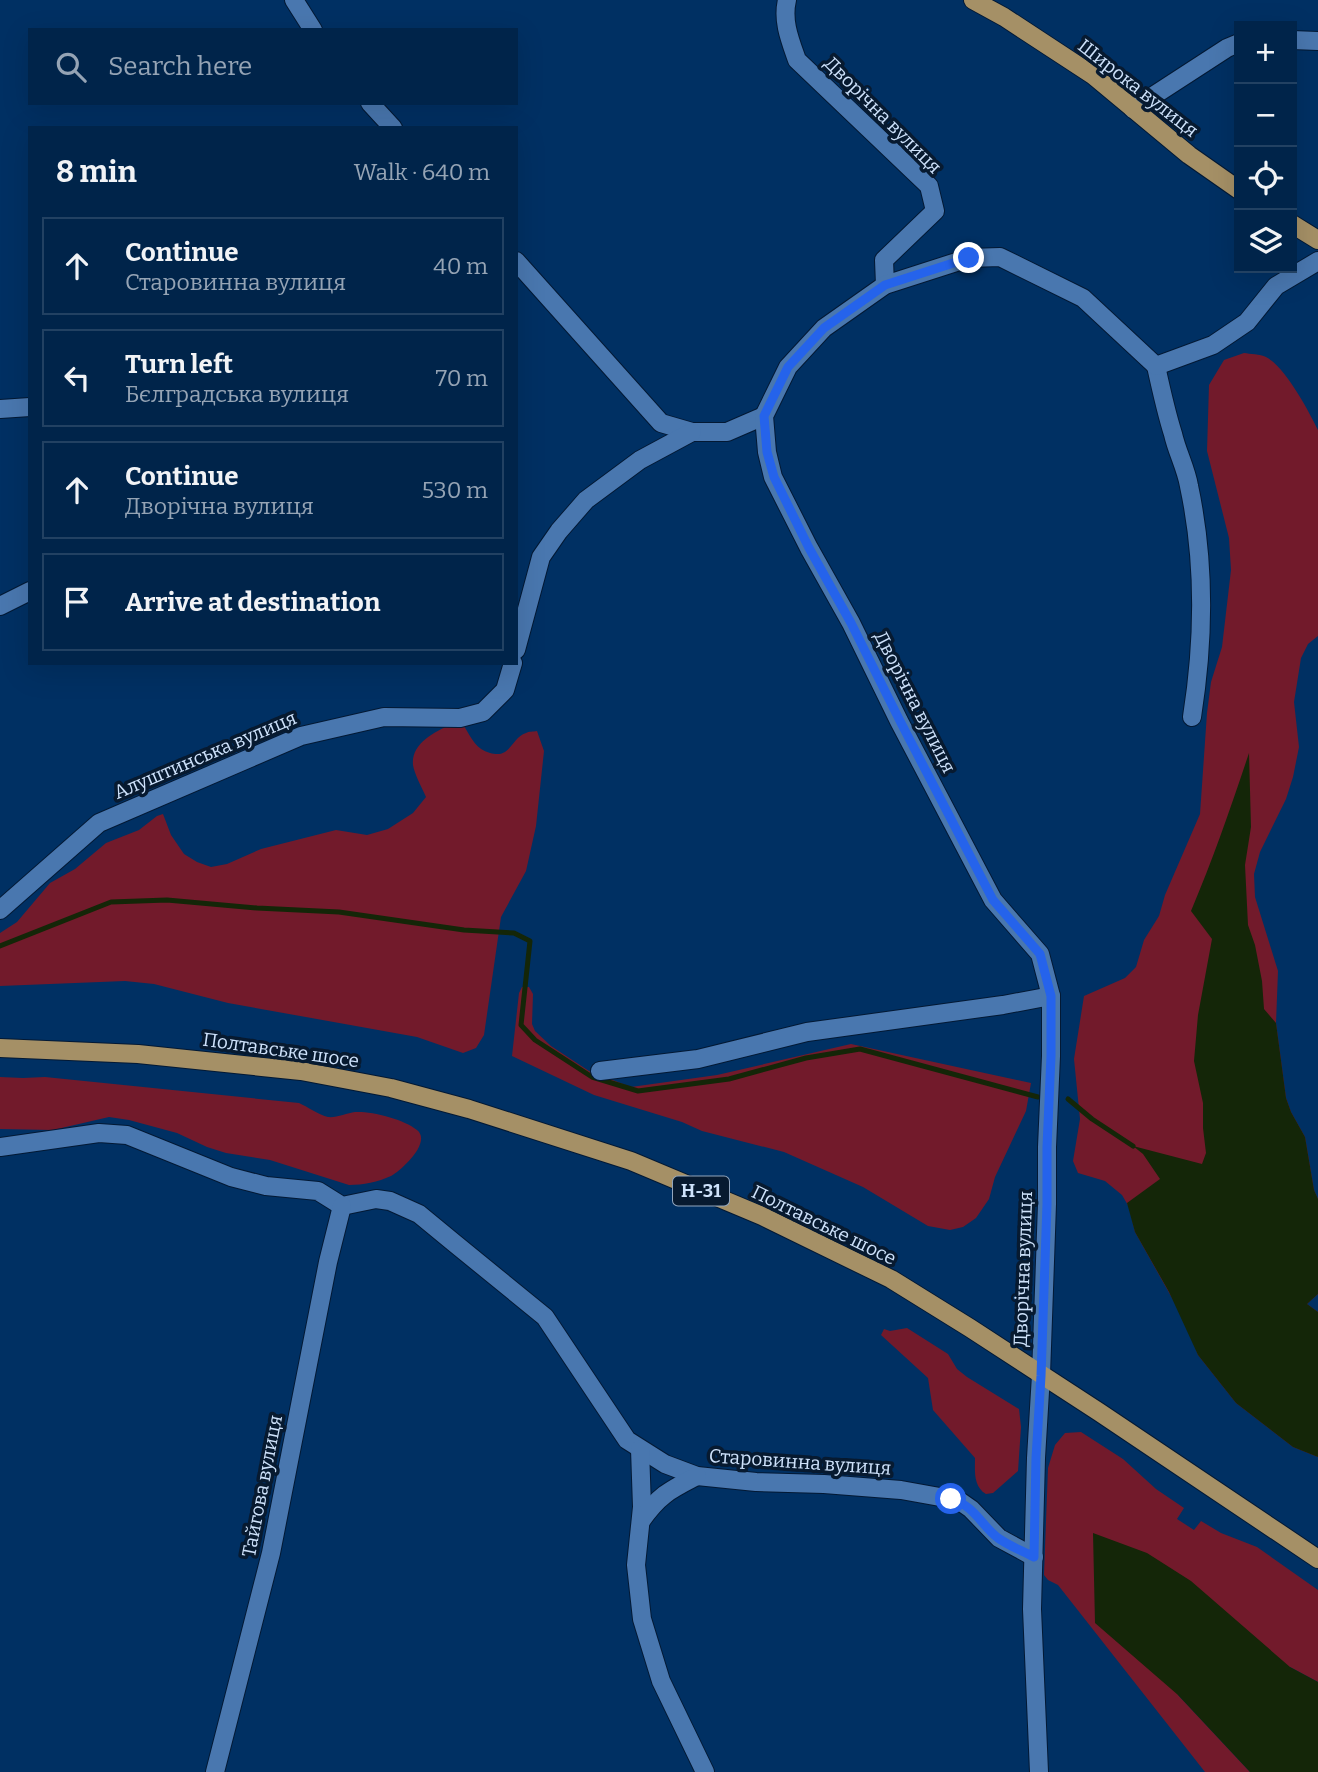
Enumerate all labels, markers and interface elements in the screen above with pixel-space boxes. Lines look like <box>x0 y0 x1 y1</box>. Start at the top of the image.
map controls <box>1234 21 1297 273</box>
button: + <box>1234 21 1297 84</box>
search box <box>28 28 518 105</box>
street label: Широка вулиця <box>1073 34 1203 142</box>
icon: search <box>52 48 90 86</box>
text: Search here <box>108 51 252 82</box>
street label: Дворічна вулиця <box>820 52 946 178</box>
button: − <box>1234 84 1297 147</box>
button: locate <box>1234 147 1297 210</box>
text: 8 min <box>56 154 137 190</box>
text: Walk · 640 m <box>354 158 490 186</box>
button: layers <box>1234 210 1297 273</box>
text: Continue <box>125 237 239 268</box>
route end <box>953 242 984 273</box>
icon: ahead <box>58 247 96 285</box>
text: 40 m <box>433 252 488 280</box>
text: Старовинна вулиця <box>125 268 346 296</box>
text: Turn left <box>125 349 233 380</box>
icon: left <box>58 359 96 397</box>
text: 70 m <box>436 364 488 392</box>
text: Бєлградська вулиця <box>125 380 349 408</box>
text: Continue <box>125 461 239 492</box>
icon: ahead <box>58 471 96 509</box>
text: 530 m <box>422 476 488 504</box>
text: Дворічна вулиця <box>125 492 314 520</box>
icon: arrive <box>58 583 96 621</box>
text: Arrive at destination <box>125 587 380 618</box>
street label: Дворічна вулиця <box>869 627 961 777</box>
street label: Алуштинська вулиця <box>110 706 300 804</box>
street label: Полтавське шосе <box>201 1028 361 1072</box>
road number: Н-31 <box>673 1176 729 1206</box>
street label: Полтавське шосе <box>748 1180 900 1270</box>
street label: Дворічна вулиця <box>1009 1191 1037 1347</box>
street label: Тайгова вулиця <box>237 1413 287 1559</box>
street label: Старовинна вулиця <box>708 1444 892 1480</box>
route start <box>935 1483 966 1514</box>

